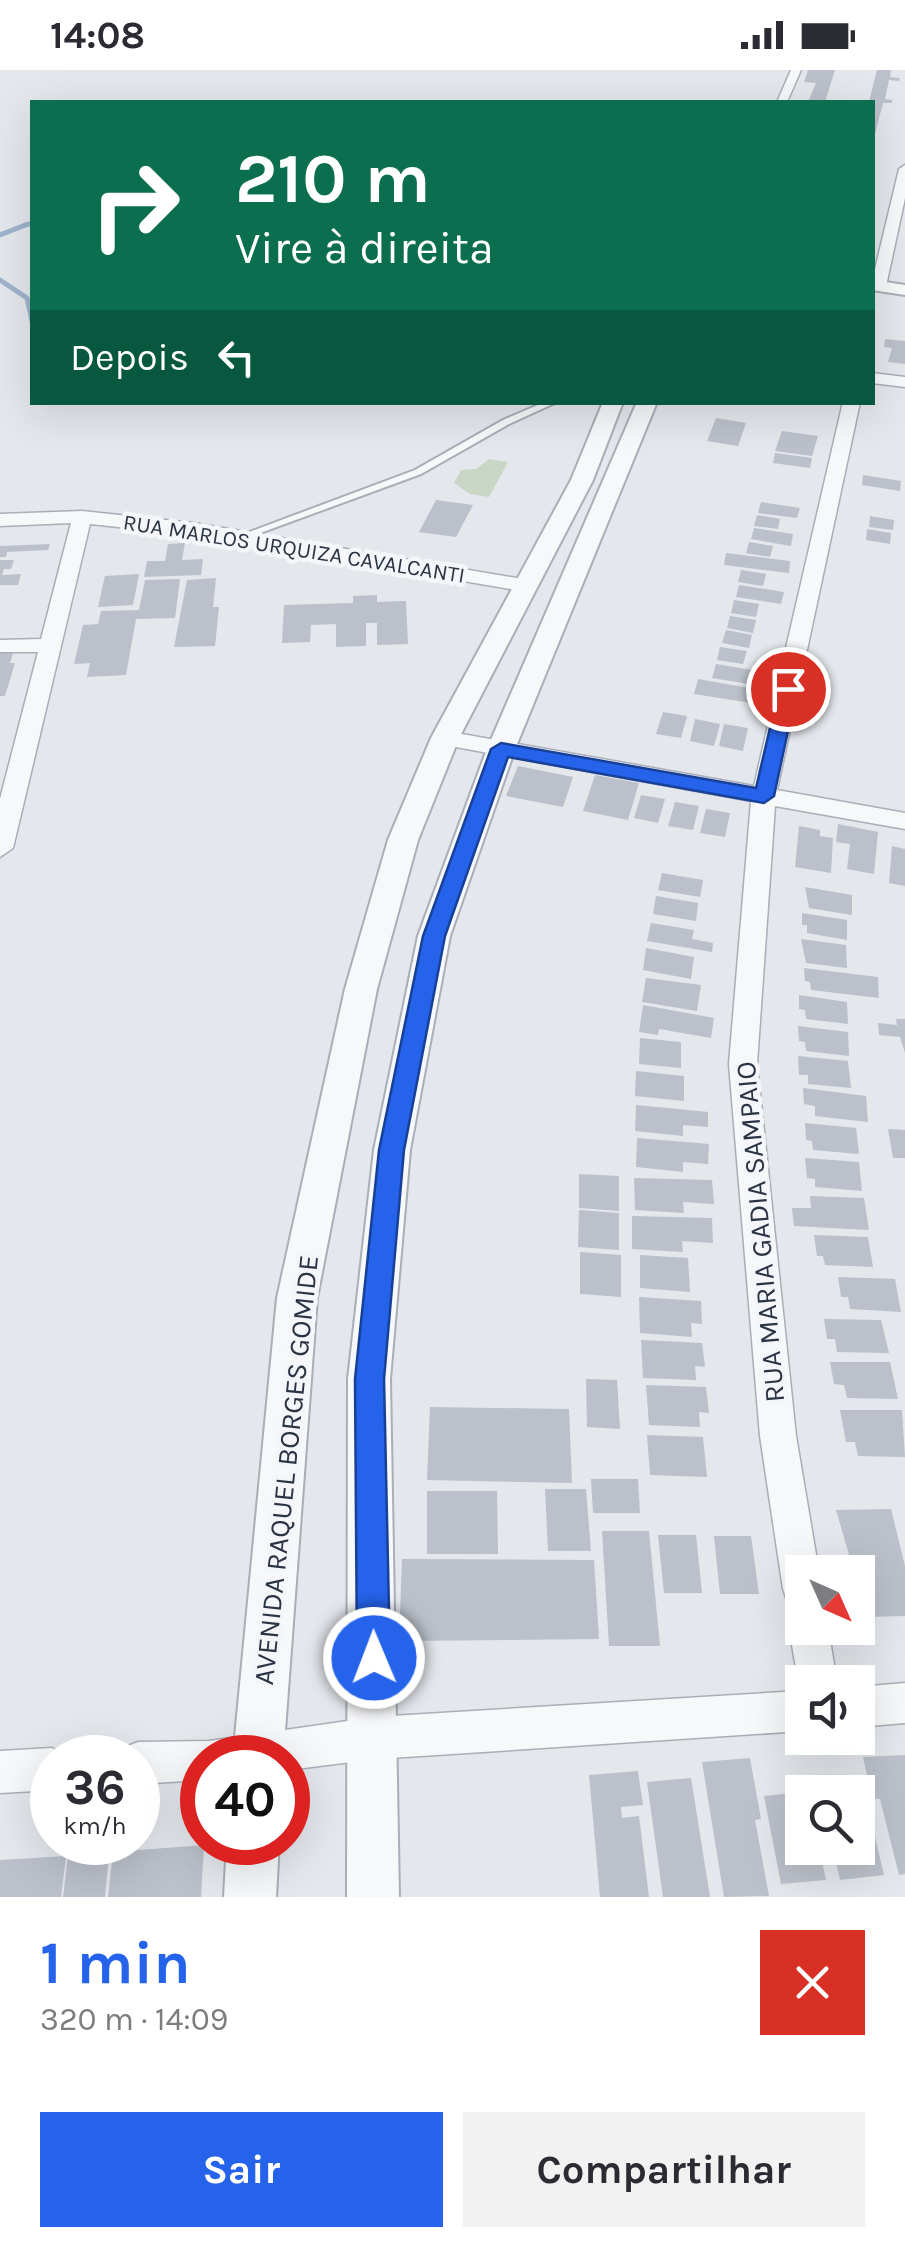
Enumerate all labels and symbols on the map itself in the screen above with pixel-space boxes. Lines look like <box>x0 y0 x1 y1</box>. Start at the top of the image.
street label: RUA MARLOS URQUIZA CAVALCANTI <box>121 509 467 589</box>
pin <box>746 647 831 732</box>
street label: RUA MARIA GADIA SAMPAIO <box>729 1060 791 1404</box>
street label: AVENIDA RAQUEL BORGES GOMIDE <box>247 1253 325 1687</box>
north arrow <box>785 1555 875 1645</box>
position arrow <box>322 1606 426 1710</box>
speed limit sign: 40 <box>180 1735 310 1865</box>

